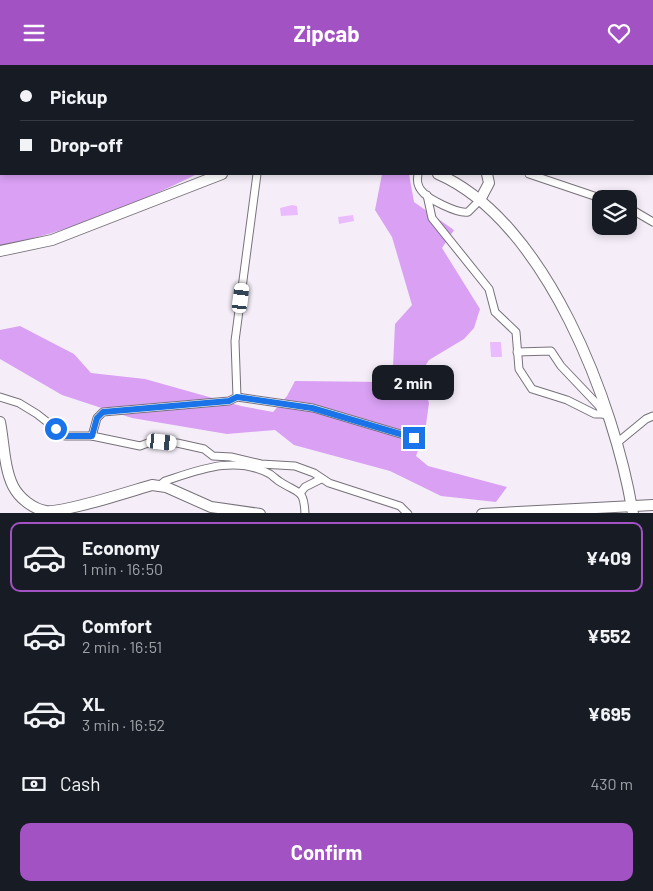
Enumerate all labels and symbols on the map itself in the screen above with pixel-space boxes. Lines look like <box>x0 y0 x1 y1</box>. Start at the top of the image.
car <box>231 282 250 314</box>
callout: 2 min <box>373 365 455 401</box>
route start <box>45 418 67 440</box>
route end <box>403 427 425 449</box>
car <box>146 433 177 451</box>

